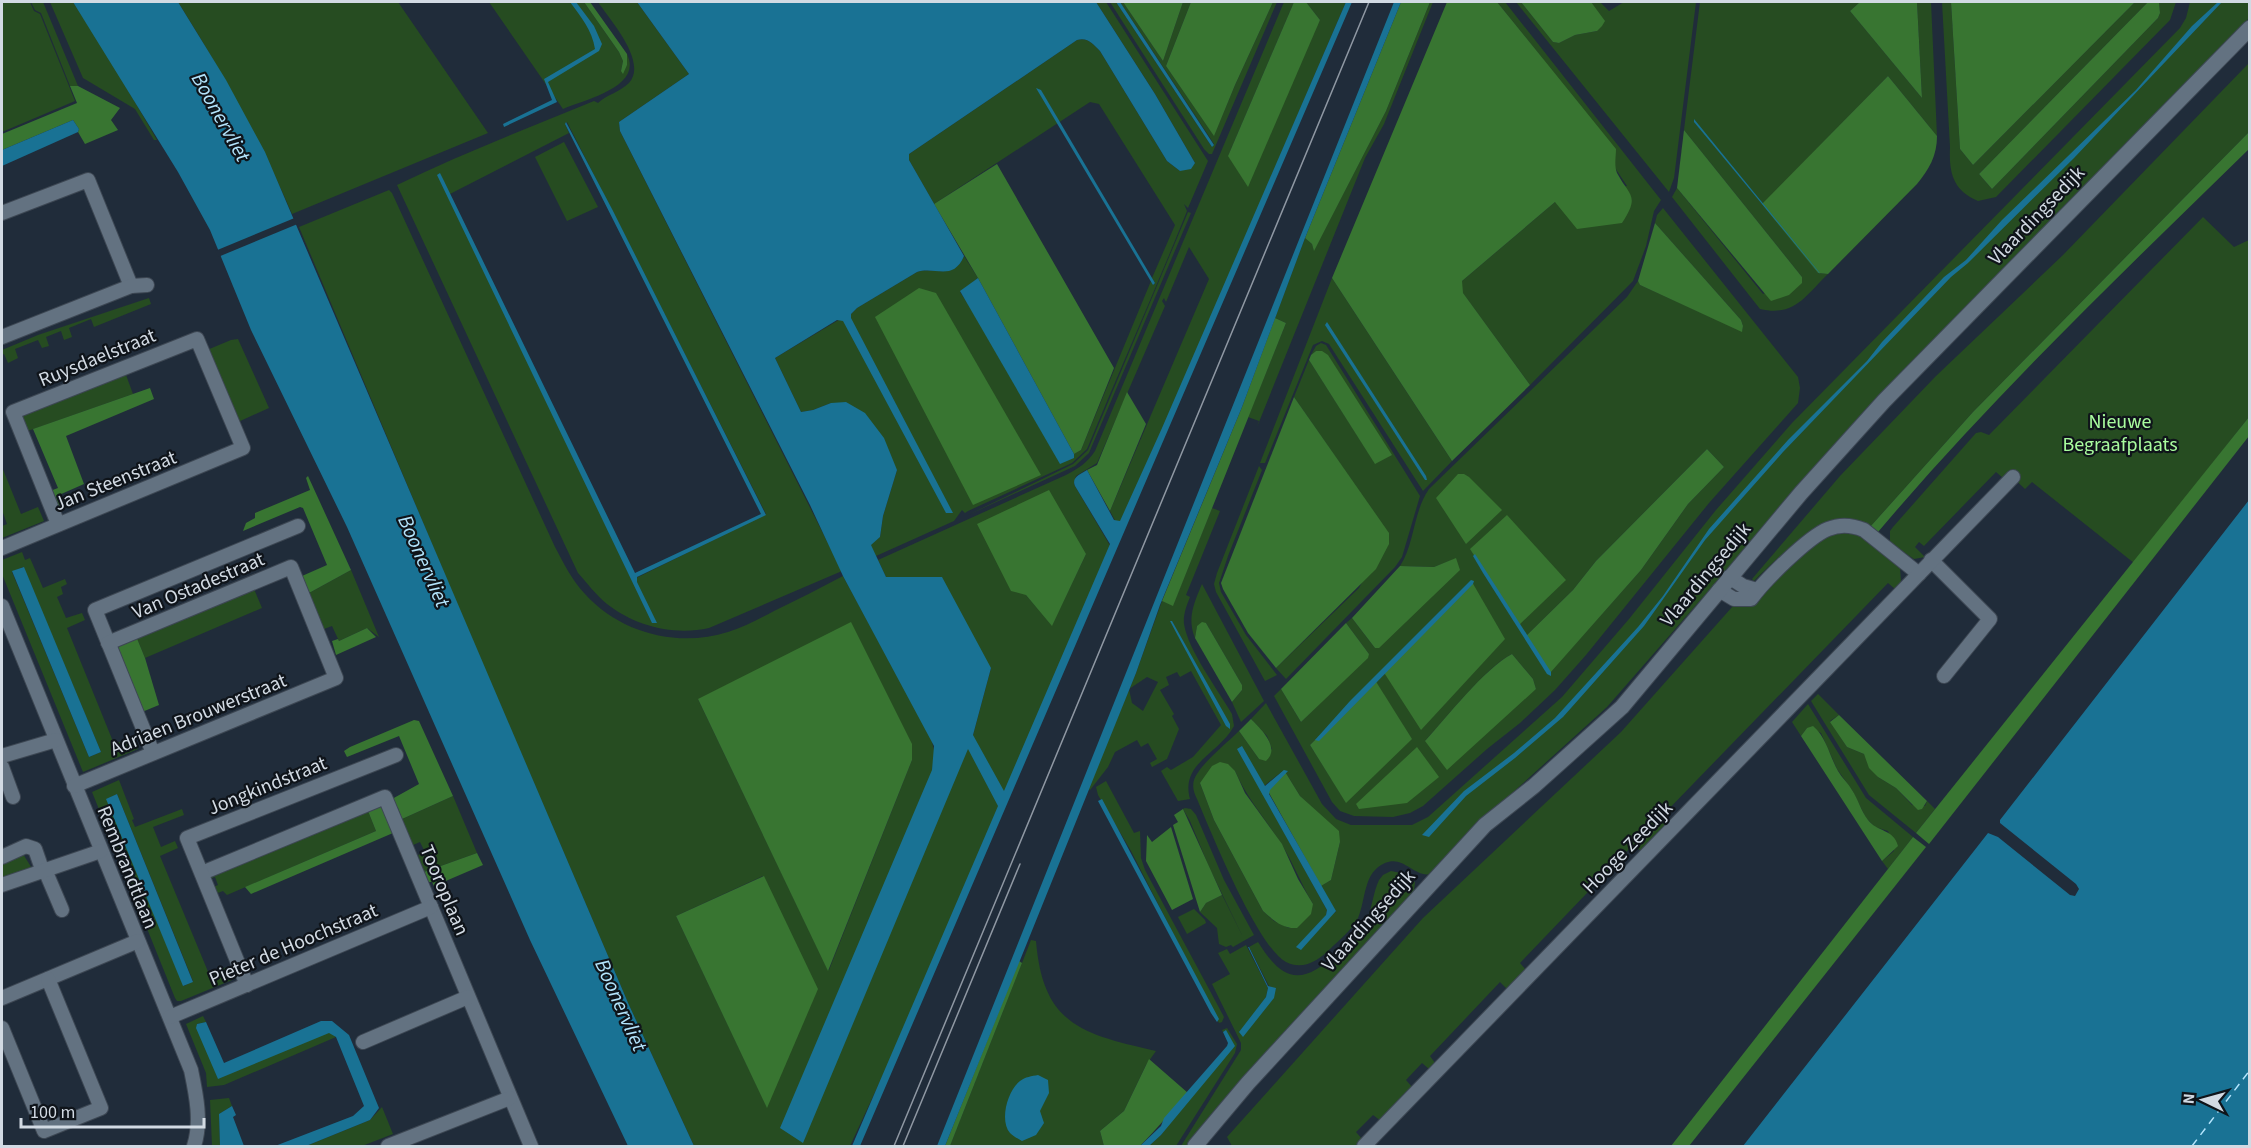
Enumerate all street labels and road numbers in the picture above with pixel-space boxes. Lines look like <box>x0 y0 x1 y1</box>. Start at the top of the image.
street label: Vlaardingsedijk <box>1982 160 2091 272</box>
street label: Ruysdaelstraat <box>35 322 160 394</box>
street label: Jan Steenstraat <box>50 444 181 518</box>
street label: Vlaardingsedijk <box>1654 516 1758 633</box>
street label: Van Ostadestraat <box>128 545 269 626</box>
street label: Adriaen Brouwerstraat <box>106 667 291 763</box>
street label: Jongkindstraat <box>204 749 331 823</box>
street label: Hooge Zeedijk <box>1576 795 1679 900</box>
street label: Rembrandtlaan <box>90 802 164 933</box>
street label: Tooroplaan <box>412 841 476 940</box>
street label: Vlaardingsedijk <box>1315 863 1422 978</box>
street label: Pieter de Hoochstraat <box>205 897 382 993</box>

